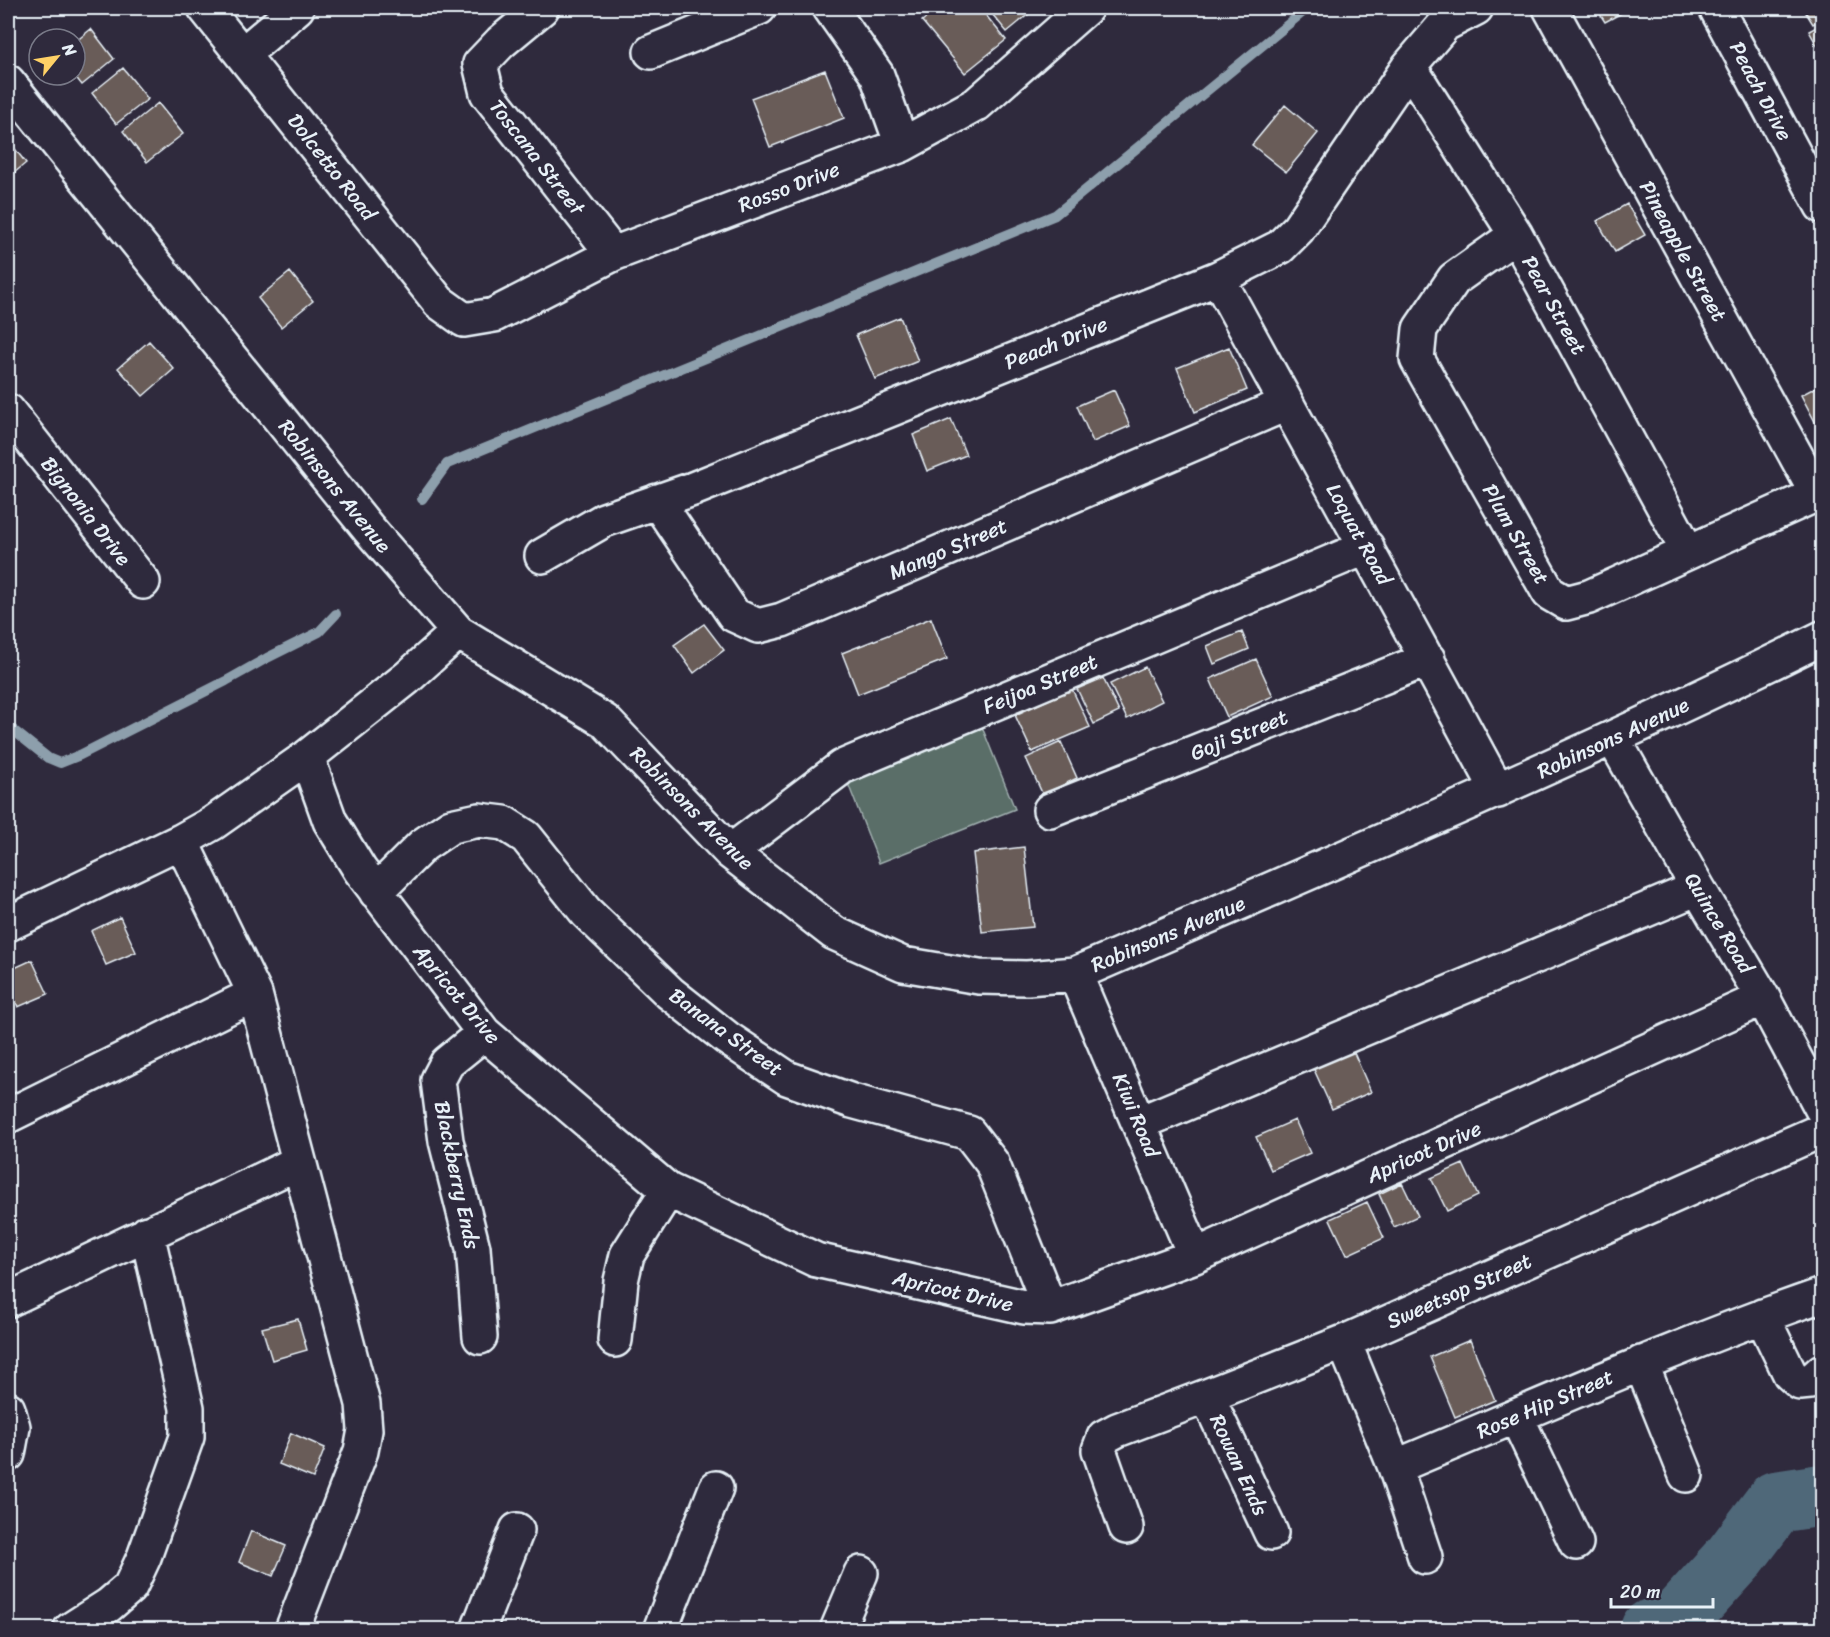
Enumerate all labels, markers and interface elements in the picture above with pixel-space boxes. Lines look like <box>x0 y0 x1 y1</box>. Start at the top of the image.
north arrow <box>27 27 87 87</box>
street label: Peach Drive <box>1719 34 1803 148</box>
text: N <box>54 37 85 63</box>
street label: Toscana Street <box>479 90 596 225</box>
street label: Dolcetto Road <box>277 105 388 231</box>
street label: Rosso Drive <box>733 150 846 224</box>
street label: Pineapple Street <box>1628 173 1738 329</box>
street label: Pear Street <box>1511 248 1597 362</box>
street label: Peach Drive <box>999 305 1114 381</box>
street label: Robinsons Avenue <box>268 410 402 562</box>
street label: Bignonia Drive <box>30 447 142 575</box>
street label: Loquat Road <box>1315 476 1404 594</box>
street label: Plum Street <box>1472 476 1560 592</box>
street label: Mango Street <box>883 507 1013 591</box>
street label: Feijoa Street <box>976 643 1104 725</box>
street label: Robinsons Avenue <box>1530 686 1696 790</box>
street label: Goji Street <box>1184 698 1294 772</box>
street label: Robinsons Avenue <box>620 736 764 880</box>
street label: Quince Road <box>1674 865 1765 983</box>
street label: Robinsons Avenue <box>1085 884 1251 984</box>
street label: Apricot Drive <box>402 934 511 1053</box>
street label: Banana Street <box>661 977 791 1087</box>
street label: Kiwi Road <box>1101 1067 1172 1165</box>
street label: Blackberry Ends <box>423 1097 491 1253</box>
street label: Apricot Drive <box>1359 1110 1488 1195</box>
street label: Sweetsop Street <box>1380 1242 1538 1340</box>
street label: Apricot Drive <box>888 1258 1017 1323</box>
street label: Rose Hip Street <box>1471 1358 1619 1450</box>
street label: Rowan Ends <box>1199 1408 1279 1523</box>
scale bar <box>1611 1571 1713 1609</box>
text: 20 m <box>1620 1576 1660 1608</box>

